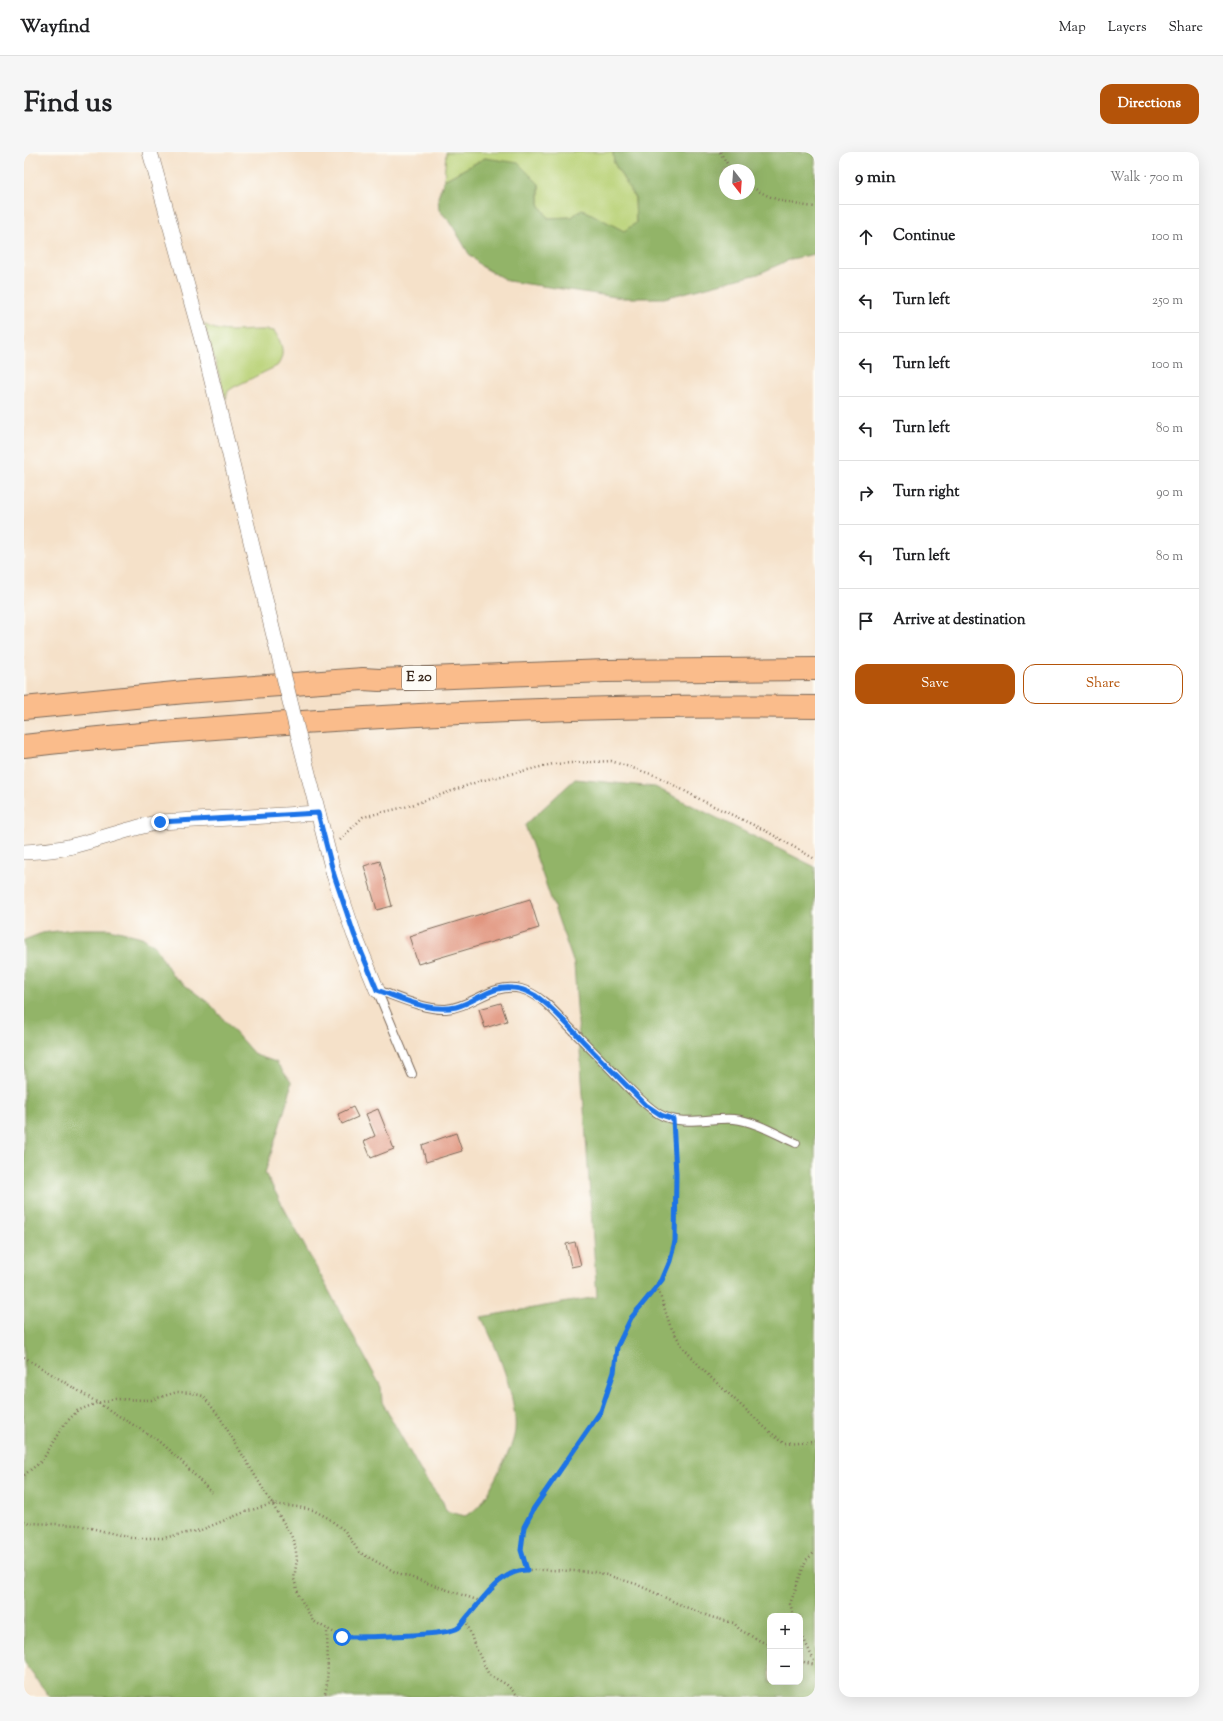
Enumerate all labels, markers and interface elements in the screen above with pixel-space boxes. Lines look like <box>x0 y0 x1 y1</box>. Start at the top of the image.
text: Wayfind <box>20 14 90 41</box>
text: Map <box>1059 18 1086 38</box>
text: Layers <box>1108 18 1146 38</box>
text: Share <box>1168 18 1203 38</box>
text: Find us <box>24 84 112 124</box>
button: Directions <box>1100 84 1199 124</box>
north arrow <box>719 164 755 200</box>
text: 9 min <box>855 166 896 190</box>
text: Walk · 700 m <box>1110 169 1183 187</box>
icon: ahead <box>855 226 877 248</box>
text: Continue <box>893 226 955 247</box>
text: 100 m <box>1151 228 1183 246</box>
icon: left <box>855 290 877 312</box>
text: Turn left <box>893 290 950 311</box>
text: 250 m <box>1152 292 1183 310</box>
icon: left <box>855 354 877 376</box>
text: Turn left <box>893 354 950 375</box>
text: 100 m <box>1151 356 1183 374</box>
icon: left <box>855 418 877 440</box>
text: Turn left <box>893 418 950 439</box>
text: 80 m <box>1156 420 1183 438</box>
icon: right <box>855 482 877 504</box>
text: Turn right <box>893 482 959 503</box>
text: 90 m <box>1156 484 1183 502</box>
icon: left <box>855 546 877 568</box>
text: Turn left <box>893 546 950 567</box>
text: 80 m <box>1156 548 1183 566</box>
icon: arrive <box>855 610 877 632</box>
text: Arrive at destination <box>893 610 1026 631</box>
button: Save <box>855 664 1015 704</box>
button: Share <box>1023 664 1183 704</box>
road number: E 20 <box>402 666 436 690</box>
route end <box>151 813 169 831</box>
map controls <box>767 1613 803 1685</box>
button: + <box>767 1613 803 1649</box>
route start <box>333 1628 351 1646</box>
button: − <box>767 1649 803 1685</box>

